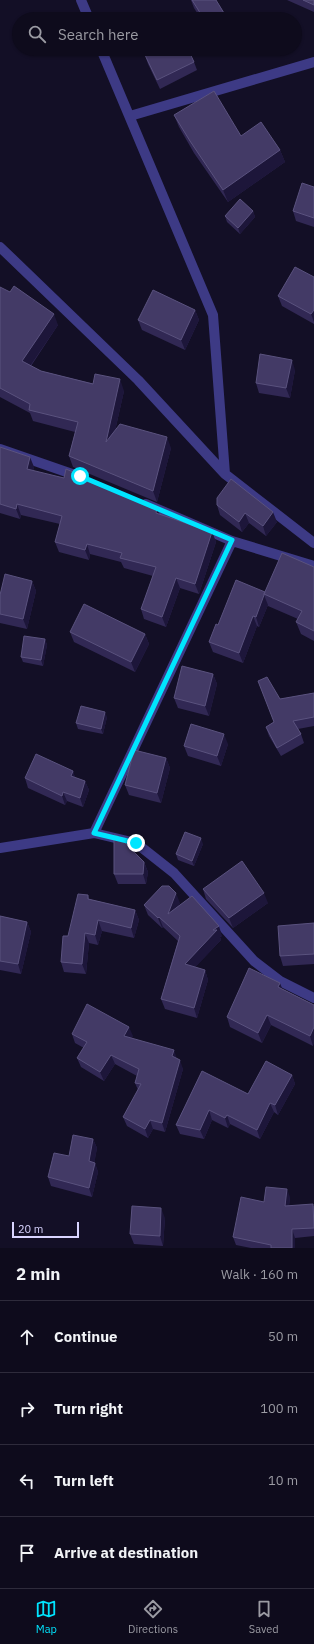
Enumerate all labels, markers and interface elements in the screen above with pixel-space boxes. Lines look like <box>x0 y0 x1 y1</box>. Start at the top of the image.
search box <box>12 12 302 56</box>
icon: search <box>26 23 48 45</box>
text: Search here <box>58 25 138 44</box>
route start <box>71 467 89 485</box>
route end <box>127 834 145 852</box>
scale bar <box>12 1220 79 1239</box>
text: 20 m <box>18 1222 43 1236</box>
text: 2 min <box>16 1263 60 1285</box>
text: Walk · 160 m <box>221 1266 298 1283</box>
icon: ahead <box>16 1326 38 1348</box>
text: Continue <box>54 1327 118 1346</box>
text: 50 m <box>268 1328 298 1345</box>
icon: right <box>16 1398 38 1420</box>
text: Turn right <box>54 1399 123 1418</box>
text: 100 m <box>260 1400 298 1417</box>
icon: left <box>16 1470 38 1492</box>
text: Turn left <box>54 1471 114 1490</box>
text: 10 m <box>268 1472 298 1489</box>
icon: arrive <box>16 1542 38 1564</box>
text: Arrive at destination <box>54 1543 198 1562</box>
tab: Map <box>35 1598 57 1636</box>
tab: Directions <box>128 1598 178 1636</box>
tab: Saved <box>249 1598 279 1636</box>

